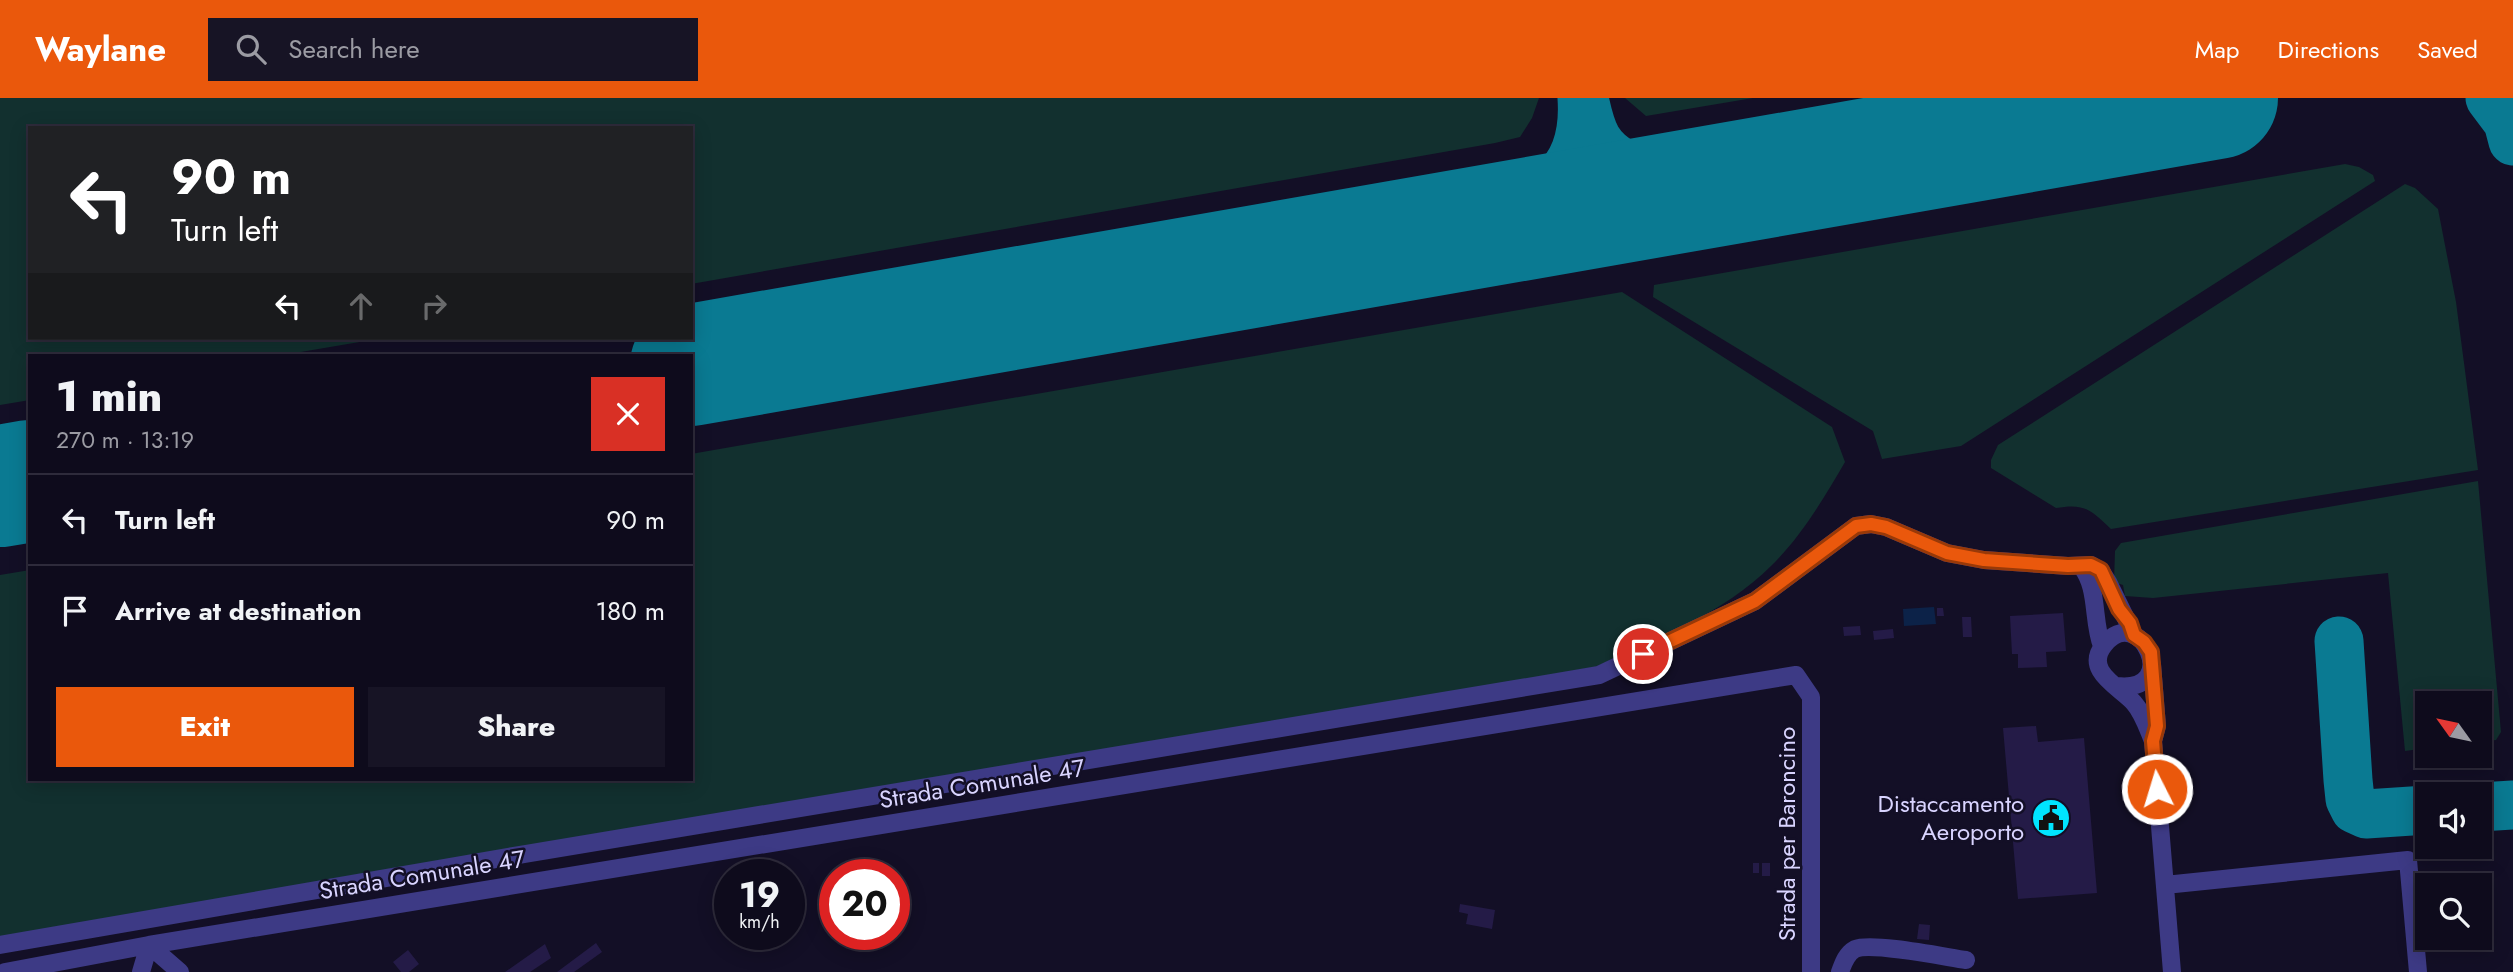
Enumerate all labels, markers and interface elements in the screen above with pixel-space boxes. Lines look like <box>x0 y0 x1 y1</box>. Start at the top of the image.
search box <box>208 18 698 81</box>
text: Waylane <box>35 26 166 73</box>
icon: search <box>232 30 270 68</box>
text: Search here <box>288 30 420 68</box>
text: Map <box>2195 32 2240 67</box>
text: Directions <box>2278 32 2379 67</box>
text: Saved <box>2417 32 2478 67</box>
text: 90 m <box>171 142 291 212</box>
icon: left <box>56 154 147 245</box>
text: Turn left <box>171 207 278 253</box>
icon: left <box>269 287 307 325</box>
icon: ahead <box>342 287 380 325</box>
icon: right <box>415 287 453 325</box>
text: 1 min <box>56 366 162 427</box>
button: close <box>591 377 665 451</box>
text: 270 m · 13:19 <box>56 423 194 457</box>
icon: left <box>56 501 94 539</box>
text: Turn left <box>115 501 215 539</box>
text: 90 m <box>606 501 665 539</box>
icon: arrive <box>56 592 94 630</box>
text: Arrive at destination <box>115 592 362 630</box>
text: 180 m <box>595 592 665 630</box>
pin <box>1613 624 1673 684</box>
icon: arrive <box>1624 635 1662 673</box>
button: Exit <box>56 687 354 767</box>
button: Share <box>368 687 665 767</box>
north arrow <box>2415 691 2492 768</box>
map controls <box>2415 691 2492 950</box>
street label: Strada per Baroncino <box>1769 727 1804 941</box>
street label: Strada Comunale 47 <box>877 750 1088 817</box>
position arrow <box>2120 752 2194 826</box>
button: sound <box>2415 782 2492 859</box>
place label: Distaccamento Aeroporto <box>1877 786 2024 849</box>
public building icon: Distaccamento Aeroporto <box>2030 797 2072 839</box>
street label: Strada Comunale 47 <box>317 841 528 908</box>
speed limit sign: 20 <box>819 859 910 950</box>
text: 19 <box>739 870 780 920</box>
button: search <box>2415 873 2492 950</box>
text: km/h <box>739 909 780 935</box>

